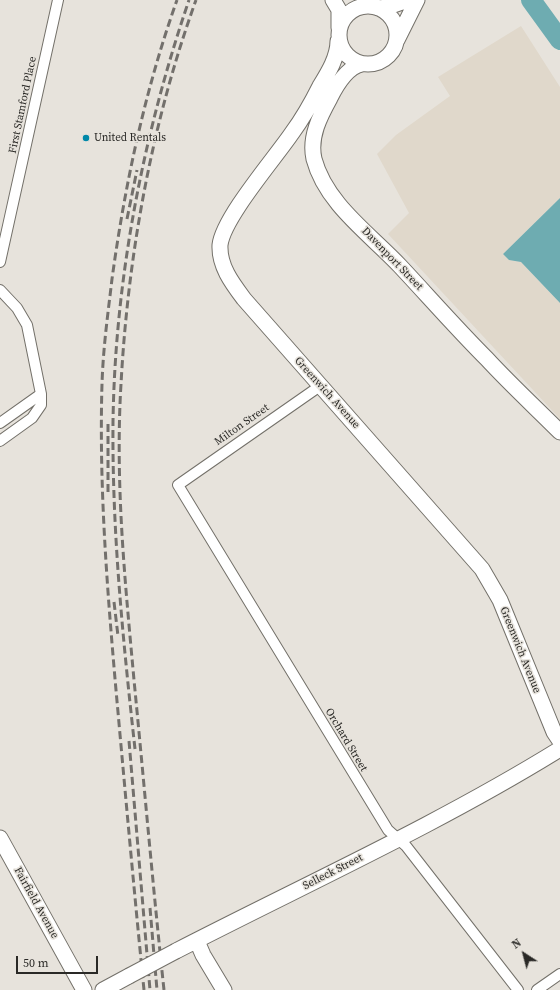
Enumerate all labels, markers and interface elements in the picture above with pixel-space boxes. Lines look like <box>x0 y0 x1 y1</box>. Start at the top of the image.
street label: First Stamford Place <box>6 55 40 155</box>
place label: United Rentals <box>94 131 166 145</box>
marker: United Rentals <box>81 133 91 143</box>
street label: Davenport Street <box>359 225 425 293</box>
street label: Greenwich Avenue <box>291 354 363 432</box>
street label: Milton Street <box>212 401 272 449</box>
street label: Greenwich Avenue <box>497 605 543 695</box>
street label: Orchard Street <box>322 706 370 774</box>
street label: Selleck Street <box>301 851 365 893</box>
street label: Fairfield Avenue <box>11 865 61 941</box>
north arrow <box>504 934 544 974</box>
text: N <box>509 935 524 952</box>
scale bar <box>18 948 100 974</box>
text: 50 m <box>23 955 49 971</box>

